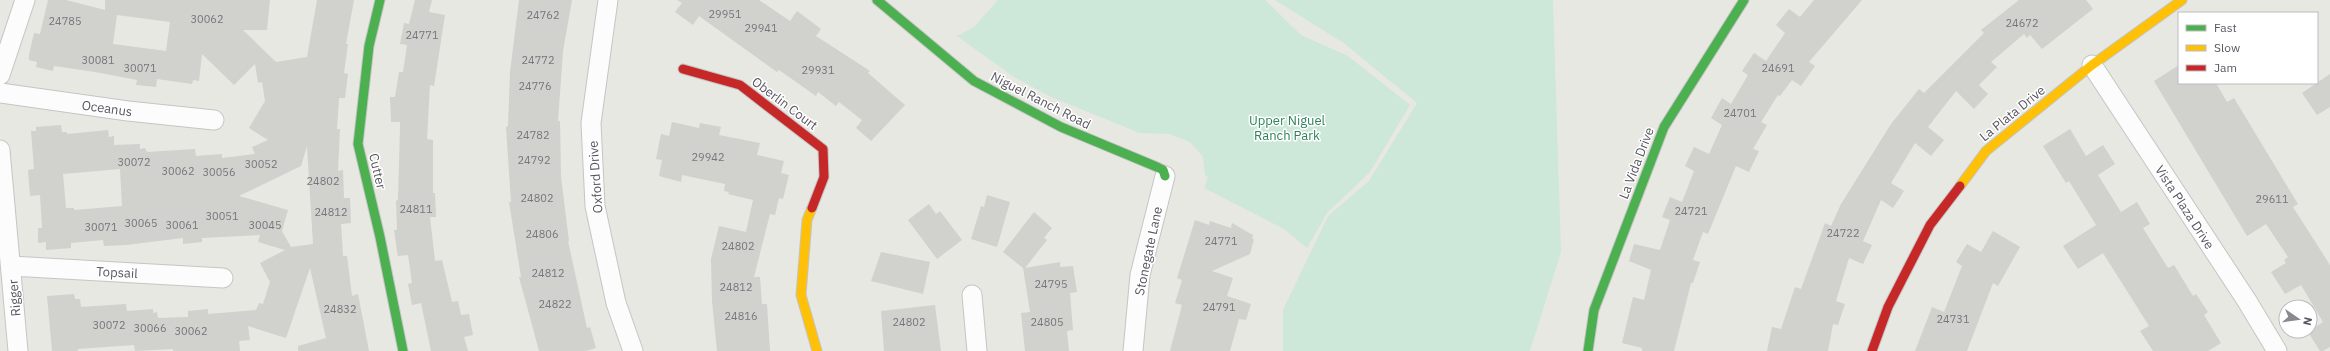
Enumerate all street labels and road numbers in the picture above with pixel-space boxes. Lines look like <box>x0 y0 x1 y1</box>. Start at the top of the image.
street label: Niguel Ranch Road <box>988 68 1094 133</box>
street label: Oberlin Court <box>748 73 821 134</box>
street label: La Plata Drive <box>1976 82 2049 145</box>
street label: Oceanus <box>81 97 133 120</box>
street label: La Vida Drive <box>1615 125 1658 201</box>
street label: Oxford Drive <box>584 140 607 214</box>
street label: Cutter <box>365 152 390 191</box>
street label: Vista Plaza Drive <box>2151 162 2218 252</box>
street label: Stonegate Lane <box>1131 205 1166 297</box>
street label: Topsail <box>96 263 139 282</box>
street label: Rigger <box>4 278 25 317</box>

